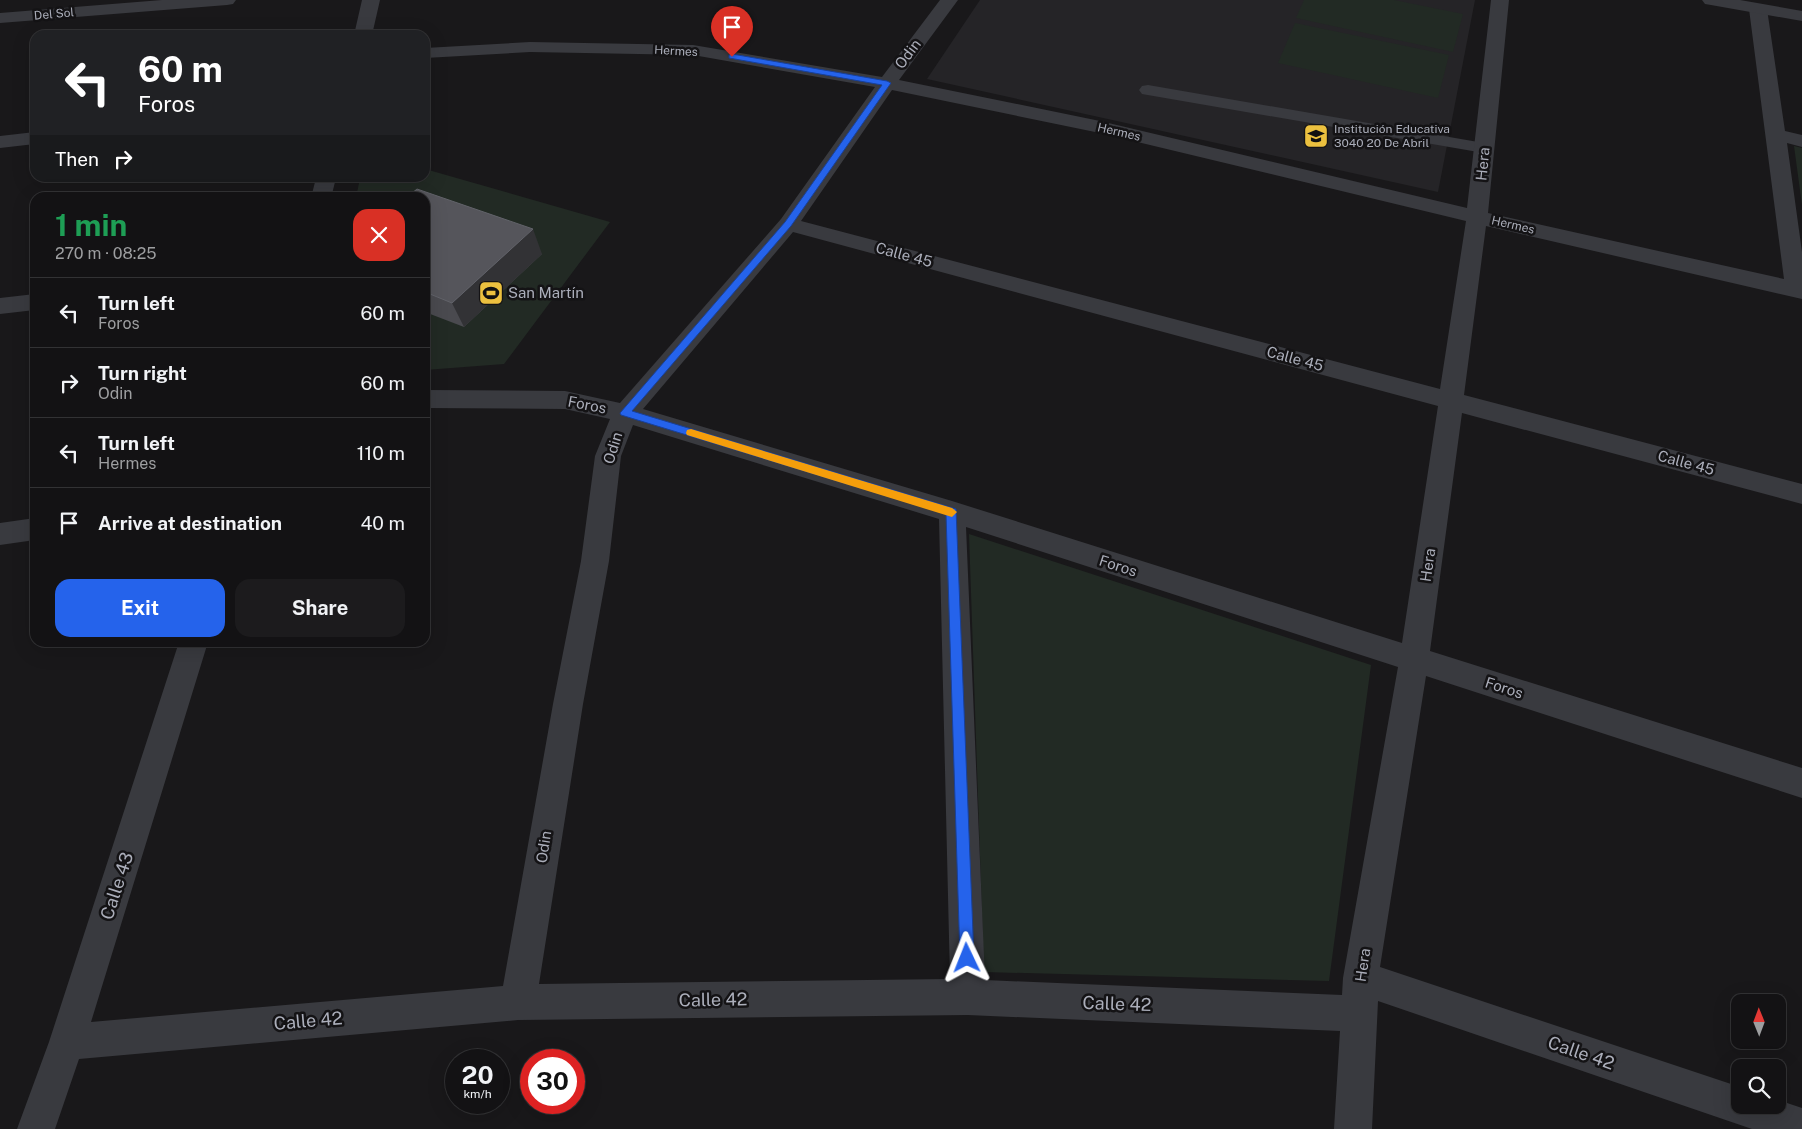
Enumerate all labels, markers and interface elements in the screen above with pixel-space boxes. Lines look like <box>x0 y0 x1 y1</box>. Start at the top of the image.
street label: Del Sol <box>33 5 75 23</box>
pin <box>711 6 753 57</box>
icon: arrive <box>718 13 746 41</box>
street label: Odin <box>891 36 924 72</box>
street label: Hermes <box>654 43 698 59</box>
text: 60 m <box>138 49 223 90</box>
icon: left <box>55 50 120 115</box>
text: Foros <box>138 91 195 117</box>
street label: Hermes <box>1096 120 1142 144</box>
place label: Institución Educativa 3040 20 De Abril <box>1334 122 1450 150</box>
school or university icon: Institución Educativa 3040 20 De Abril <box>1303 123 1329 149</box>
icon: right <box>109 145 137 173</box>
street label: Hera <box>1472 146 1493 182</box>
text: Then <box>55 148 99 170</box>
text: 1 min <box>55 207 127 243</box>
button: close <box>353 209 405 261</box>
street label: Hermes <box>1490 213 1536 237</box>
street label: Calle 45 <box>874 239 934 270</box>
text: 270 m · 08:25 <box>55 244 156 263</box>
sports icon: San Martín <box>478 280 504 306</box>
place label: San Martín <box>508 284 584 301</box>
text: Turn left <box>98 292 175 314</box>
icon: left <box>55 299 83 327</box>
text: 60 m <box>361 302 405 324</box>
text: Foros <box>98 314 140 333</box>
street label: Calle 45 <box>1265 343 1325 374</box>
text: Turn right <box>98 362 187 384</box>
icon: right <box>55 369 83 397</box>
text: 60 m <box>361 372 405 394</box>
text: Odin <box>98 384 133 403</box>
street label: Foros <box>566 392 608 417</box>
street label: Odin <box>600 430 625 466</box>
text: Turn left <box>98 432 175 454</box>
icon: left <box>55 439 83 467</box>
text: 110 m <box>357 442 405 464</box>
street label: Calle 45 <box>1656 447 1716 478</box>
text: Hermes <box>98 454 156 473</box>
icon: arrive <box>55 509 83 537</box>
text: Arrive at destination <box>98 512 282 534</box>
text: 40 m <box>360 512 405 534</box>
street label: Hera <box>1417 547 1438 583</box>
street label: Foros <box>1097 551 1139 580</box>
button: Exit <box>55 579 225 637</box>
button: Share <box>235 579 405 637</box>
street label: Foros <box>1483 673 1525 702</box>
street label: Odin <box>533 830 554 864</box>
street label: Calle 43 <box>96 850 137 922</box>
position arrow <box>940 931 992 983</box>
street label: Hera <box>1352 947 1373 983</box>
street label: Calle 42 <box>678 988 748 1011</box>
street label: Calle 42 <box>1082 992 1152 1015</box>
north arrow <box>1731 994 1786 1049</box>
map controls <box>1731 994 1786 1114</box>
street label: Calle 42 <box>273 1007 343 1034</box>
street label: Calle 42 <box>1545 1031 1617 1074</box>
speed limit sign: 30 <box>520 1049 585 1114</box>
button: search <box>1731 1059 1786 1114</box>
text: 20 <box>462 1060 494 1090</box>
text: km/h <box>463 1087 492 1101</box>

